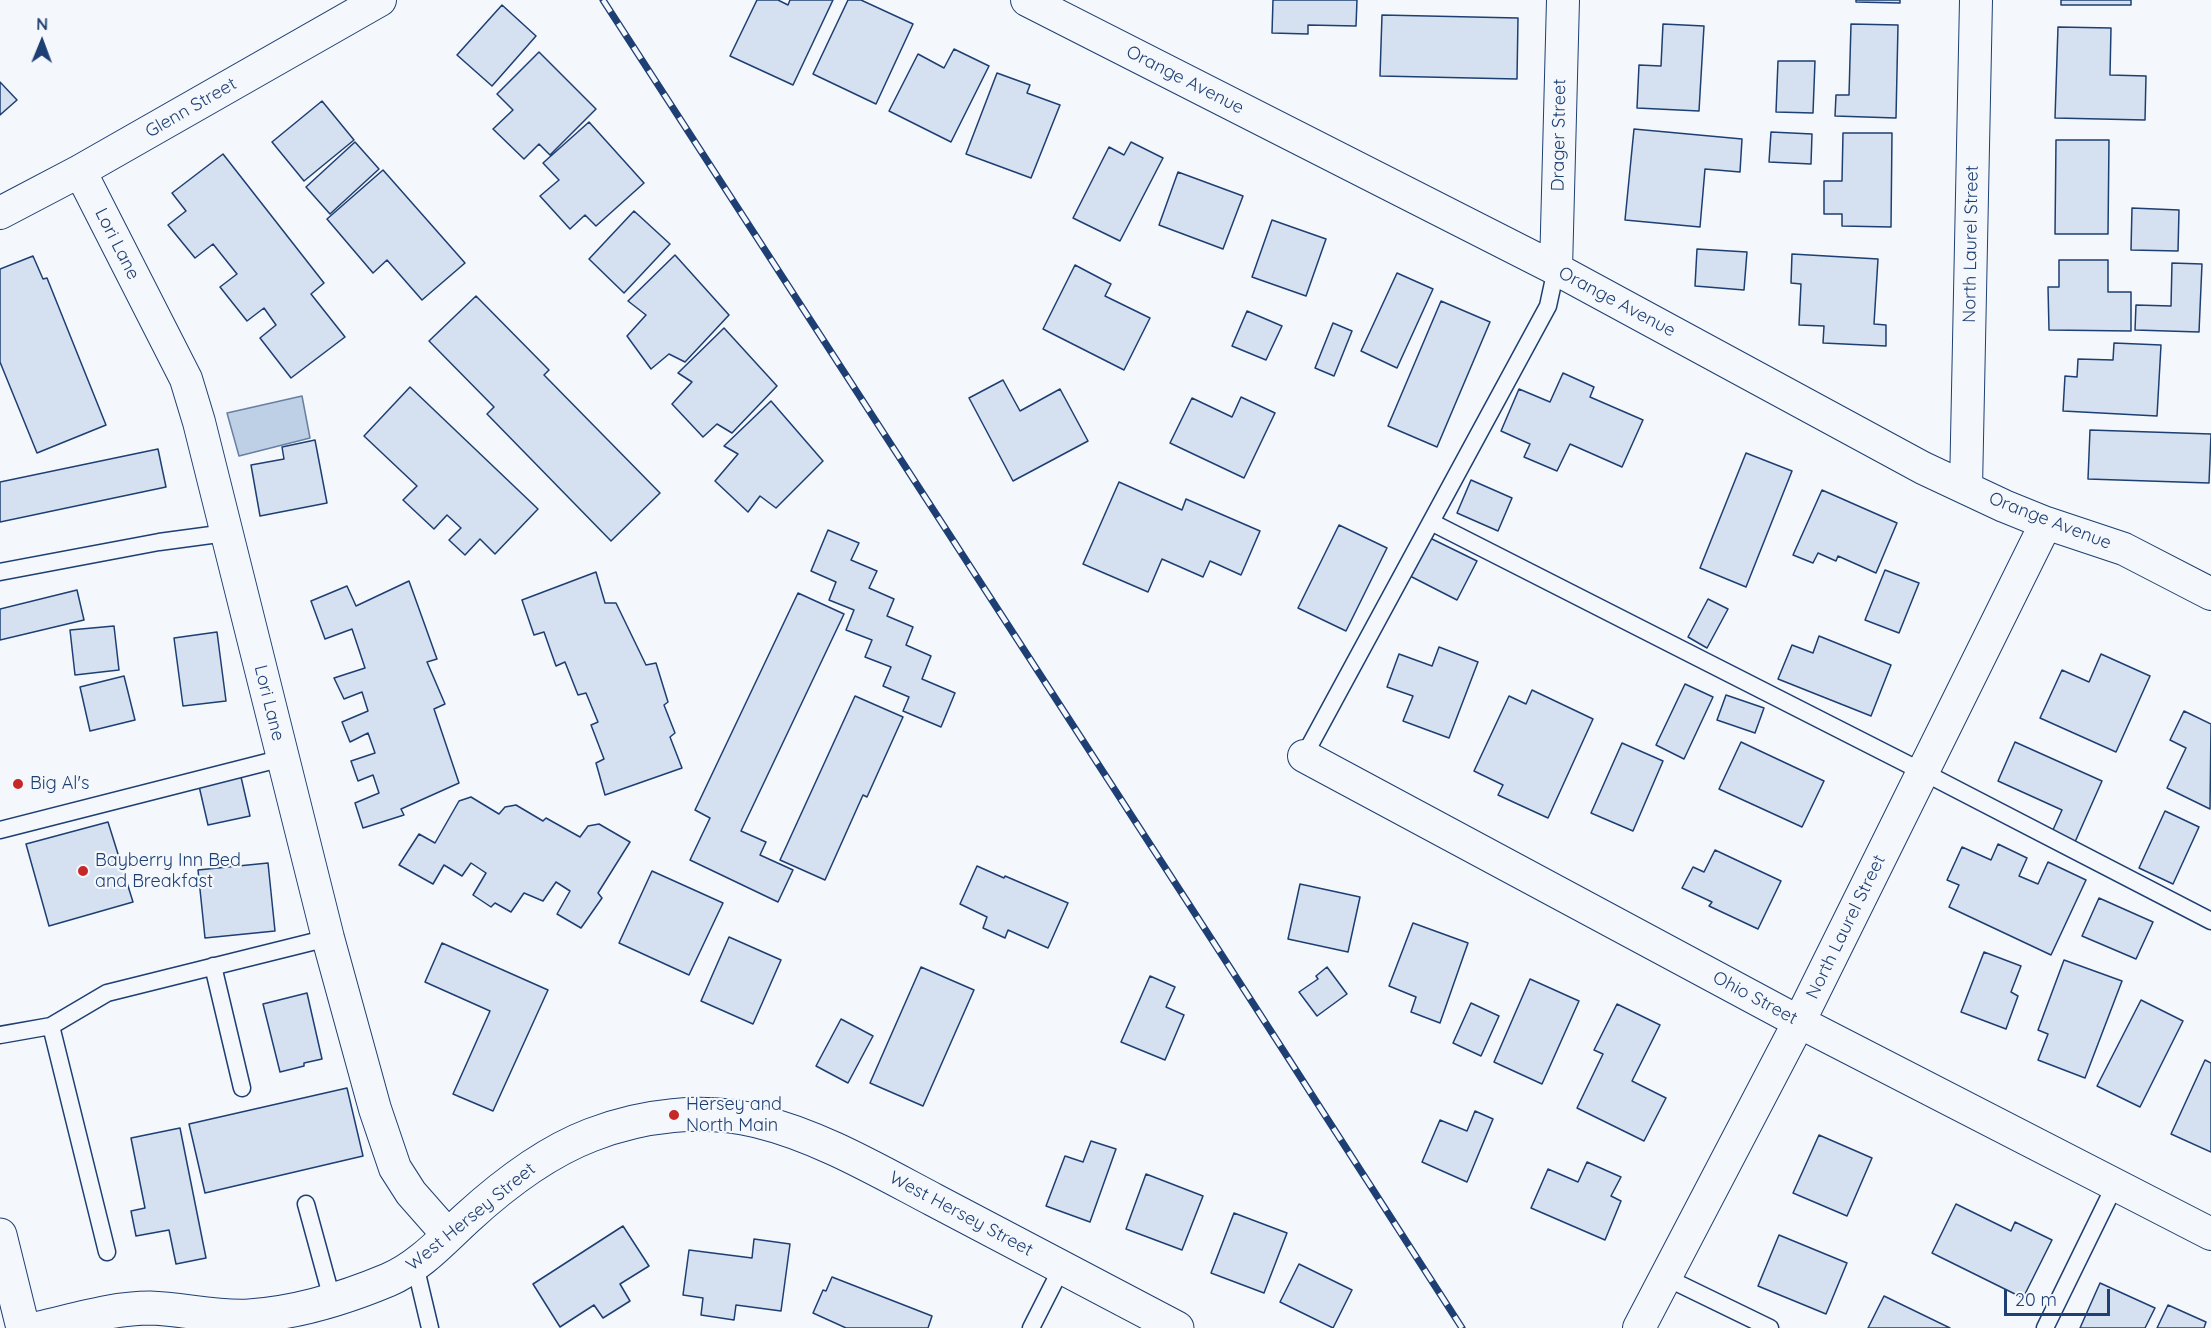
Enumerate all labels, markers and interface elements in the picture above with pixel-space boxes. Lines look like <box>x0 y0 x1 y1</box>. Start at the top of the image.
north arrow <box>12 12 72 72</box>
text: N <box>36 14 48 34</box>
street label: Orange Avenue <box>1122 41 1248 119</box>
street label: Glenn Street <box>142 73 240 143</box>
street label: Drager Street <box>1547 78 1571 192</box>
street label: North Laurel Street <box>1959 165 1983 323</box>
street label: Lori Lane <box>90 205 144 283</box>
street label: Orange Avenue <box>1555 262 1679 342</box>
street label: Orange Avenue <box>1986 488 2114 554</box>
street label: Lori Lane <box>249 663 289 743</box>
place label: Big Al's <box>30 773 89 795</box>
marker: Big Al's <box>11 777 25 791</box>
place label: Bayberry Inn Bed and Breakfast <box>95 850 241 892</box>
street label: North Laurel Street <box>1802 851 1890 1003</box>
marker: Bayberry Inn Bed and Breakfast <box>76 864 90 878</box>
street label: Ohio Street <box>1709 967 1801 1029</box>
place label: Hersey and North Main <box>686 1094 782 1136</box>
marker: Hersey and North Main <box>667 1108 681 1122</box>
street label: West Hersey Street <box>402 1158 540 1276</box>
street label: West Hersey Street <box>885 1167 1037 1261</box>
scale bar <box>2007 1277 2114 1315</box>
text: 20 m <box>2015 1288 2057 1311</box>

